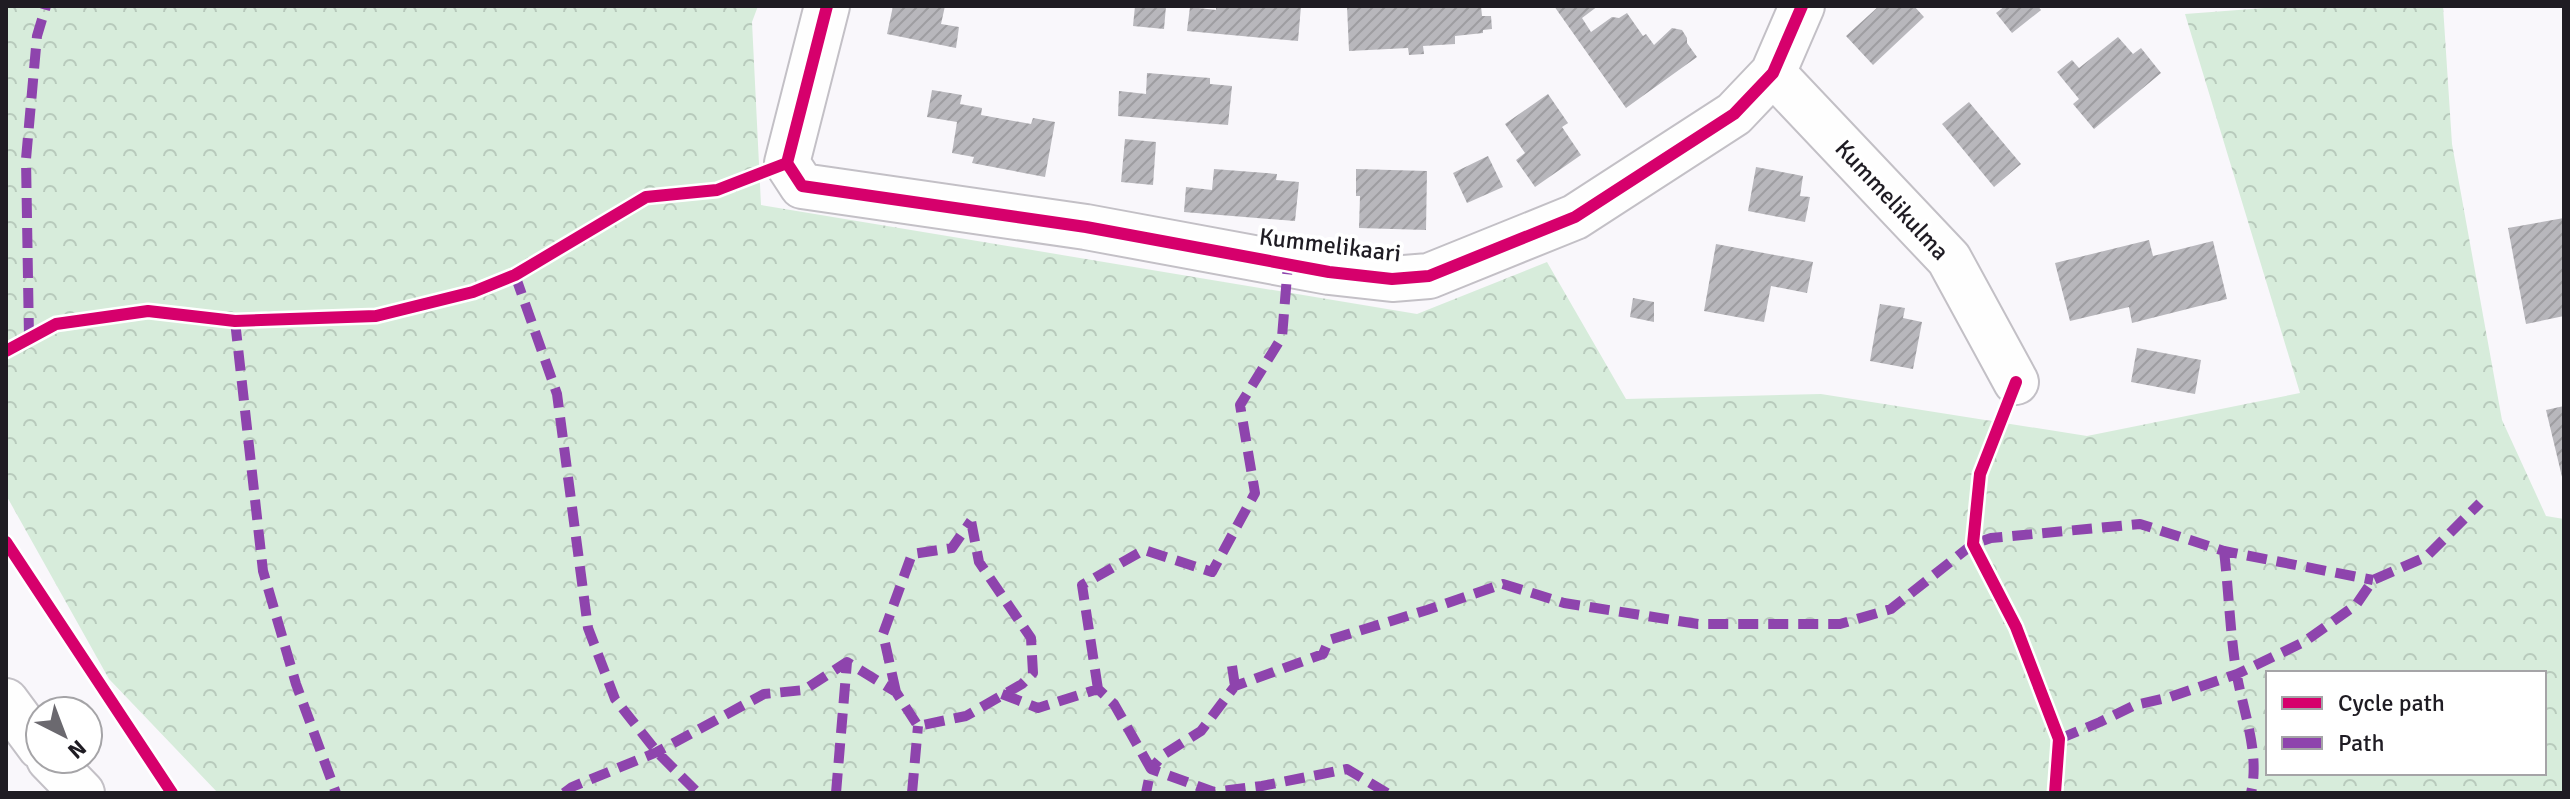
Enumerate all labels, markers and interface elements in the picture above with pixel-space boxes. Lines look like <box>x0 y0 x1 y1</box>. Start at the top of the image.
street label: Kummelikulma <box>1829 134 1955 266</box>
street label: Kummelikaari <box>1257 221 1403 269</box>
legend <box>2266 671 2546 775</box>
text: Cycle path <box>2338 688 2445 718</box>
north arrow <box>24 695 104 775</box>
text: Path <box>2338 728 2384 758</box>
text: N <box>62 734 92 765</box>

